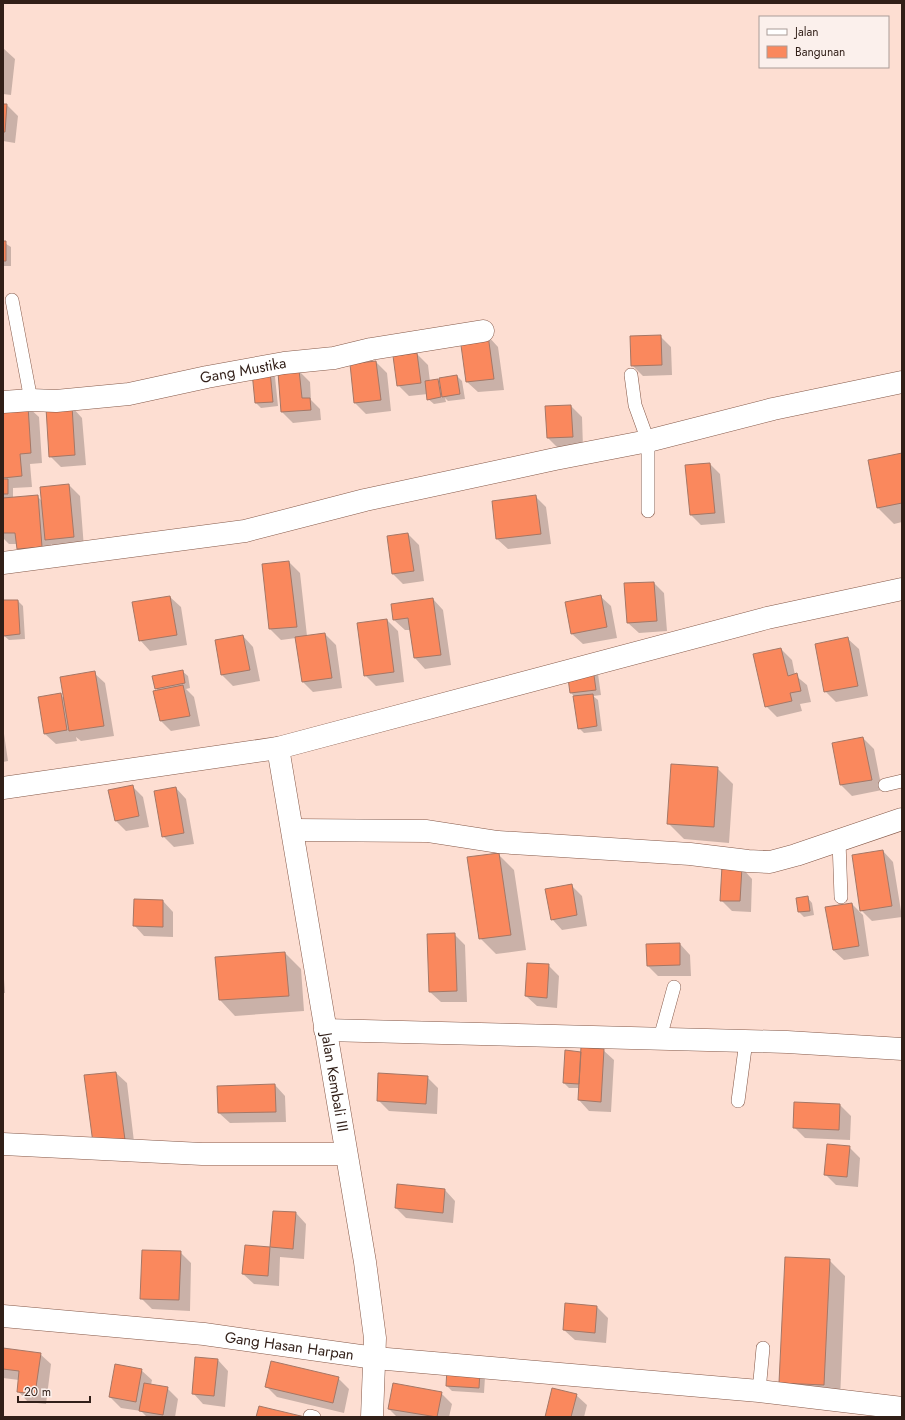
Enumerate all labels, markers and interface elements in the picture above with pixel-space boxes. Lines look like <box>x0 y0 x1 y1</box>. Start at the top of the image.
legend <box>759 16 889 68</box>
text: Jalan <box>793 23 818 41</box>
text: Bangunan <box>795 43 845 61</box>
street label: Gang Mustika <box>198 352 288 389</box>
street label: Jalan Kembali III <box>315 1029 354 1133</box>
street label: Gang Hasan Harpan <box>223 1326 355 1366</box>
scale bar <box>18 1378 90 1404</box>
text: 20 m <box>24 1383 51 1401</box>

